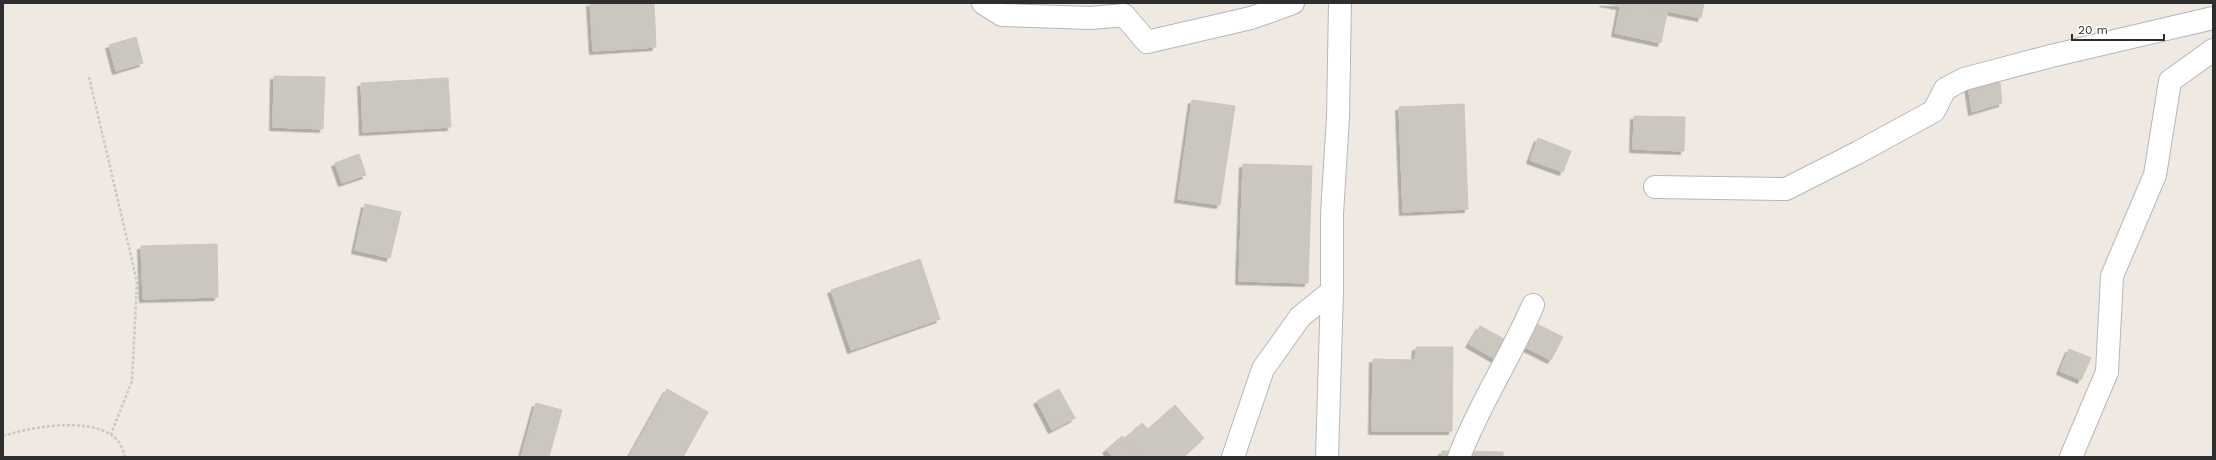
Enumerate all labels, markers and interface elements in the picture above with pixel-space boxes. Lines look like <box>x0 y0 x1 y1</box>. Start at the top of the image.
scale bar <box>2072 16 2164 42</box>
text: 20 m <box>2078 23 2108 37</box>

